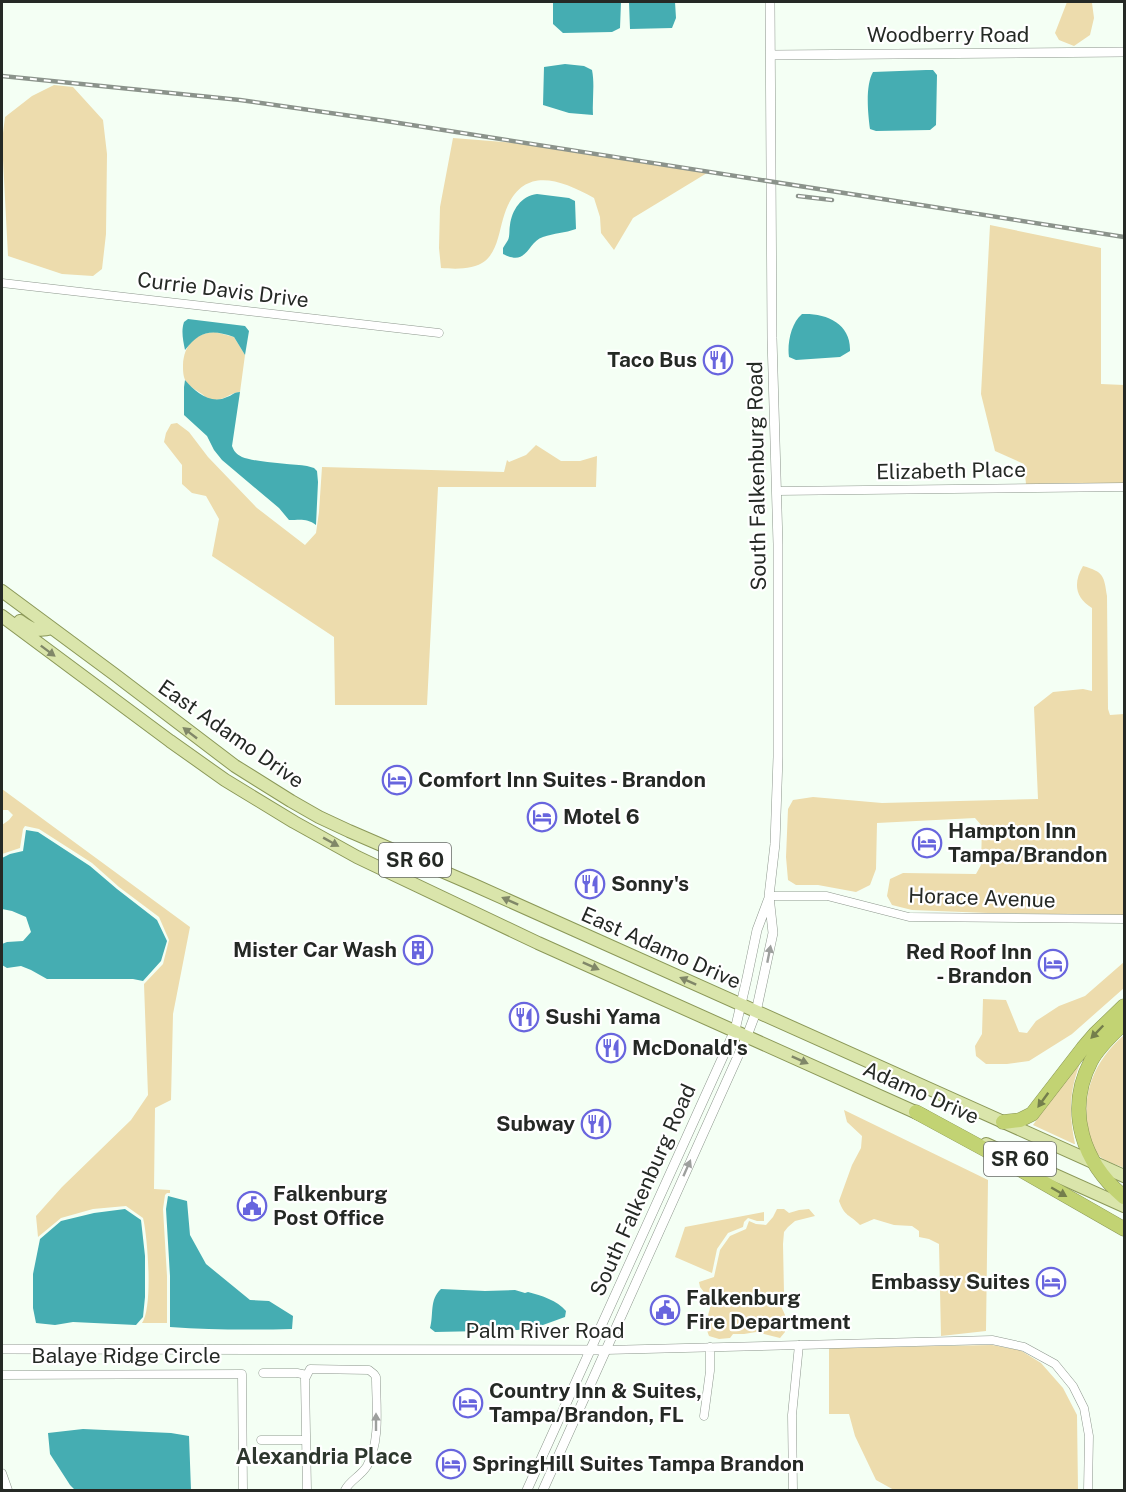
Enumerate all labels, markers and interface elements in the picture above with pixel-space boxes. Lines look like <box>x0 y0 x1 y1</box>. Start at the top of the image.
street label: Woodberry Road <box>867 22 1029 47</box>
street label: Currie Davis Drive <box>136 267 310 312</box>
restaurant icon: Taco Bus <box>702 344 734 376</box>
place label: Taco Bus <box>607 347 697 372</box>
street label: South Falkenburg Road <box>742 361 771 591</box>
street label: Elizabeth Place <box>876 457 1026 484</box>
one-way arrow <box>40 645 56 657</box>
street label: East Adamo Drive <box>154 674 309 793</box>
one-way arrow <box>182 726 198 739</box>
hotel icon: Comfort Inn Suites - Brandon <box>381 764 413 796</box>
place label: Comfort Inn Suites - Brandon <box>418 767 706 792</box>
hotel icon: Motel 6 <box>526 801 558 833</box>
place label: Motel 6 <box>563 804 640 829</box>
place label: Hampton Inn Tampa/Brandon <box>948 818 1107 867</box>
hotel icon: Hampton Inn Tampa/Brandon <box>911 827 943 859</box>
one-way arrow <box>323 837 339 848</box>
road number: SR 60 <box>379 843 451 877</box>
restaurant icon: Sonny's <box>574 868 606 900</box>
place label: Sonny's <box>611 871 689 896</box>
street label: Horace Avenue <box>908 882 1056 913</box>
one-way arrow <box>501 896 519 906</box>
street label: East Adamo Drive <box>578 901 745 994</box>
building icon: Mister Car Wash <box>402 934 434 966</box>
place label: Mister Car Wash <box>233 937 397 962</box>
place label: Red Roof Inn - Brandon <box>906 939 1032 988</box>
one-way arrow <box>765 945 774 964</box>
hotel icon: Red Roof Inn - Brandon <box>1037 948 1069 980</box>
one-way arrow <box>583 962 600 971</box>
one-way arrow <box>679 976 697 985</box>
restaurant icon: Sushi Yama <box>508 1001 540 1033</box>
place label: Sushi Yama <box>545 1004 661 1029</box>
one-way arrow <box>1090 1025 1104 1040</box>
restaurant icon: McDonald's <box>595 1032 627 1064</box>
place label: McDonald's <box>632 1035 748 1060</box>
one-way arrow <box>791 1055 809 1065</box>
street label: Adamo Drive <box>859 1056 983 1129</box>
street label: South Falkenburg Road <box>584 1080 701 1300</box>
one-way arrow <box>1037 1091 1049 1107</box>
restaurant icon: Subway <box>580 1108 612 1140</box>
place label: Subway <box>496 1111 575 1136</box>
road number: SR 60 <box>984 1142 1056 1176</box>
one-way arrow <box>683 1160 692 1177</box>
place label: Falkenburg Post Office <box>273 1181 388 1230</box>
one-way arrow <box>1051 1187 1068 1197</box>
public building icon: Falkenburg Post Office <box>236 1190 268 1222</box>
hotel icon: Embassy Suites <box>1035 1266 1067 1298</box>
place label: Embassy Suites <box>871 1269 1030 1294</box>
place label: Falkenburg Fire Department <box>686 1285 851 1334</box>
public building icon: Falkenburg Fire Department <box>649 1294 681 1326</box>
street label: Palm River Road <box>466 1318 624 1343</box>
street label: Balaye Ridge Circle <box>31 1343 221 1368</box>
place label: Country Inn & Suites, Tampa/Brandon, FL <box>489 1378 702 1427</box>
hotel icon: Country Inn & Suites, Tampa/Brandon, FL <box>452 1387 484 1419</box>
one-way arrow <box>371 1412 381 1431</box>
district label: Alexandria Place <box>236 1443 412 1469</box>
hotel icon: SpringHill Suites Tampa Brandon <box>435 1448 467 1480</box>
place label: SpringHill Suites Tampa Brandon <box>472 1451 804 1476</box>

